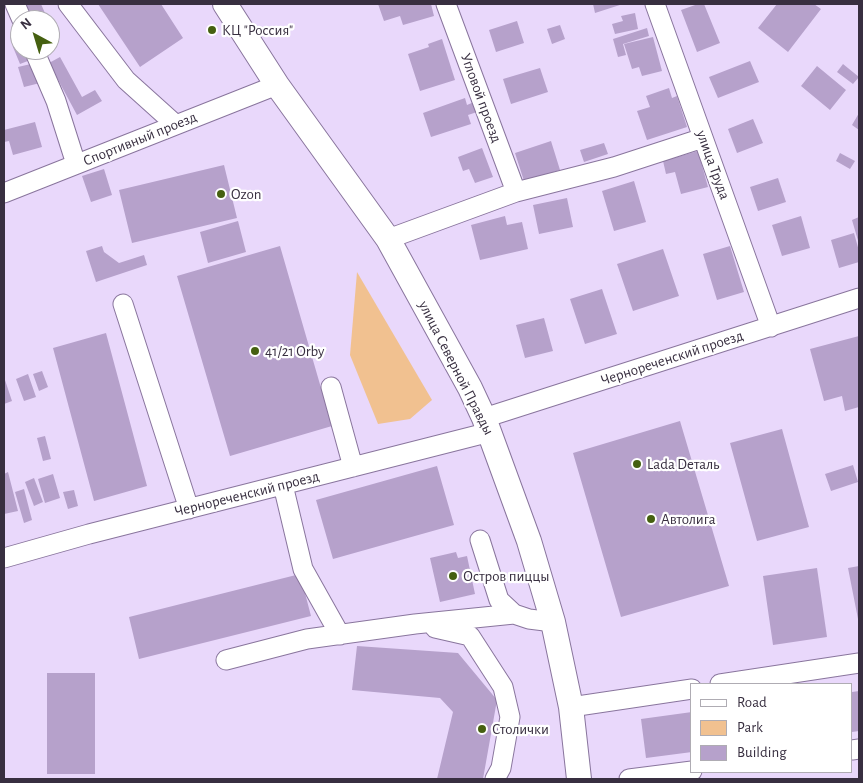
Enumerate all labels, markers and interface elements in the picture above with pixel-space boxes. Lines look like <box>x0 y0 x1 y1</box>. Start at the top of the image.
north arrow <box>10 10 60 60</box>
text: N <box>18 16 34 33</box>
place label: КЦ "Россия" <box>222 21 293 39</box>
marker: КЦ "Россия" <box>206 24 218 36</box>
street label: Угловой проезд <box>456 51 506 145</box>
street label: Спортивный проезд <box>80 108 200 170</box>
street label: улица Труда <box>692 128 734 202</box>
place label: Ozon <box>231 185 261 203</box>
marker: Ozon <box>215 188 227 200</box>
street label: улица Северной Правды <box>414 298 498 438</box>
street label: Чернореченский проезд <box>599 326 745 390</box>
place label: 41/21 Orby <box>265 342 324 360</box>
marker: 41/21 Orby <box>249 345 261 357</box>
place label: Lada Dеталь <box>647 455 719 473</box>
marker: Lada Dеталь <box>631 458 643 470</box>
street label: Чернореченский проезд <box>173 467 321 521</box>
place label: Автолига <box>661 510 716 528</box>
marker: Автолига <box>645 513 657 525</box>
place label: Остров пиццы <box>463 567 549 585</box>
marker: Остров пиццы <box>447 570 459 582</box>
legend <box>690 683 853 773</box>
text: Road <box>737 695 767 710</box>
place label: Столички <box>492 720 549 738</box>
text: Park <box>737 720 763 735</box>
marker: Столички <box>476 723 488 735</box>
text: Building <box>737 745 787 760</box>

